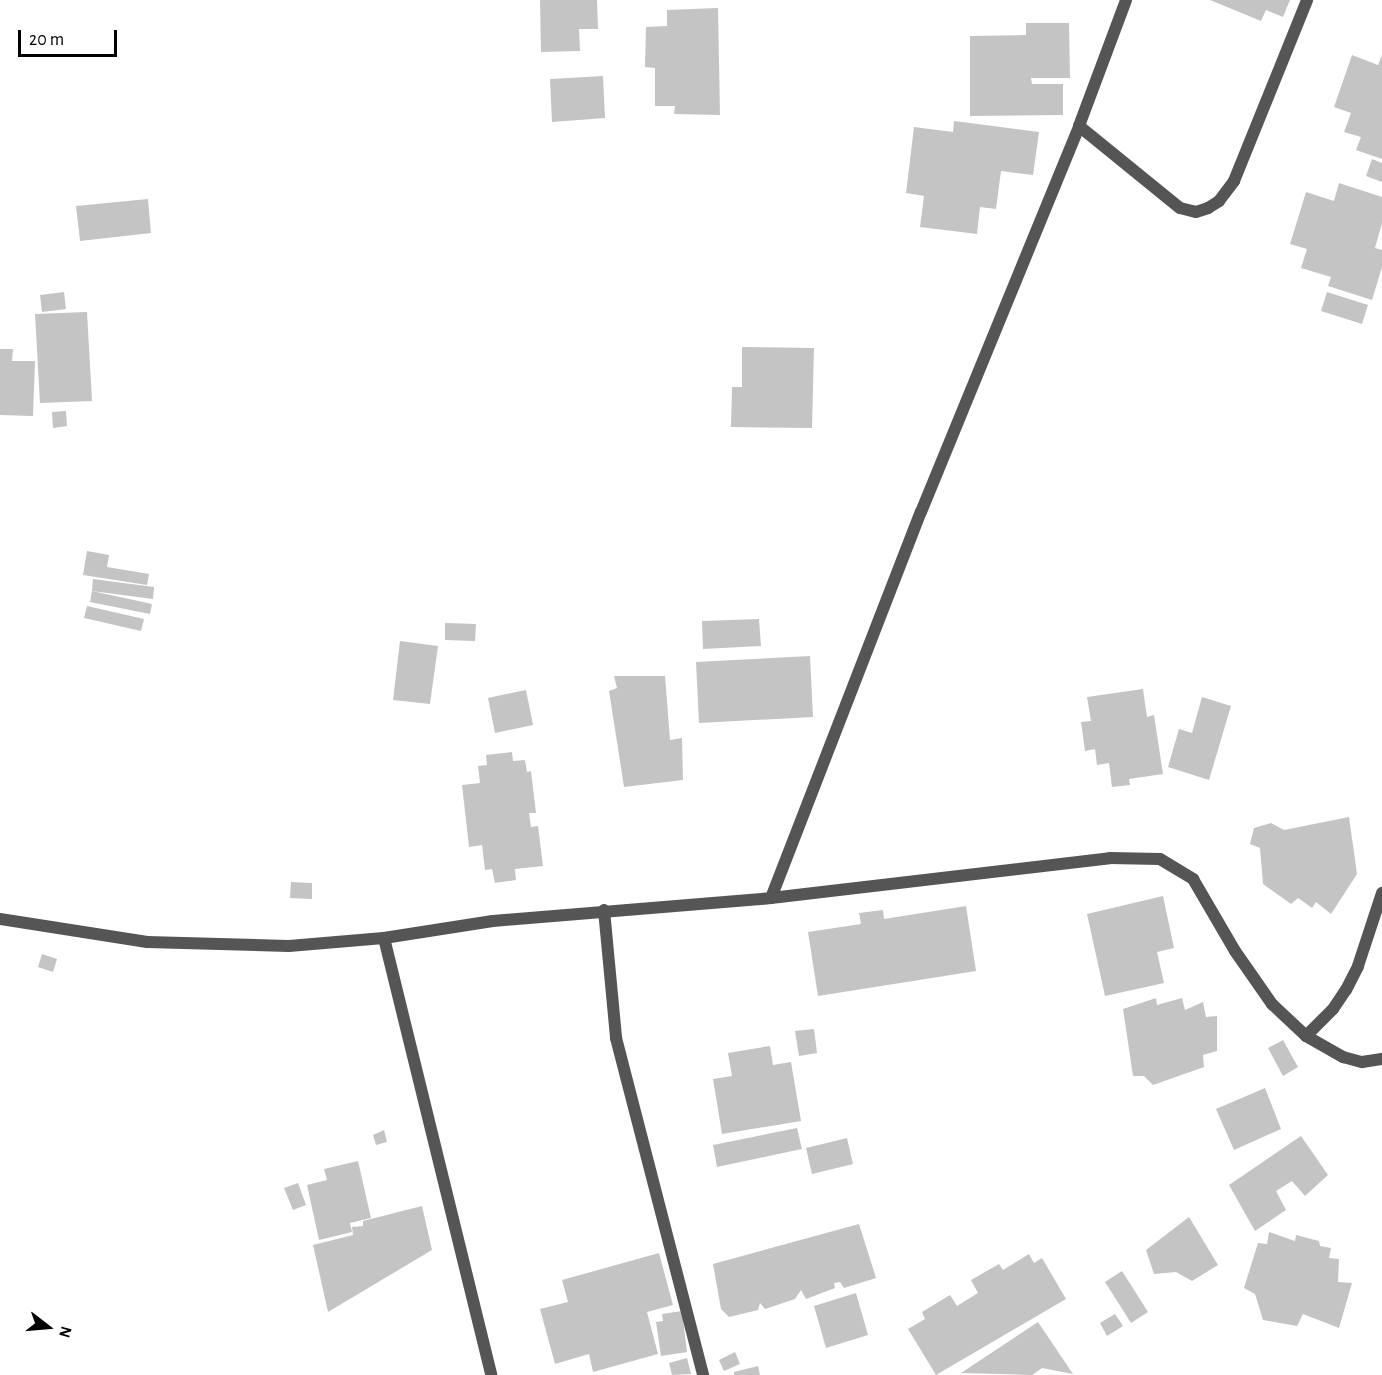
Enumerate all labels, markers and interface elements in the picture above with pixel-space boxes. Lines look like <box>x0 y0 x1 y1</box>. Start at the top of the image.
scale bar <box>21 18 120 56</box>
text: 20 m <box>29 31 64 49</box>
north arrow <box>18 1297 78 1357</box>
text: N <box>56 1324 75 1340</box>

